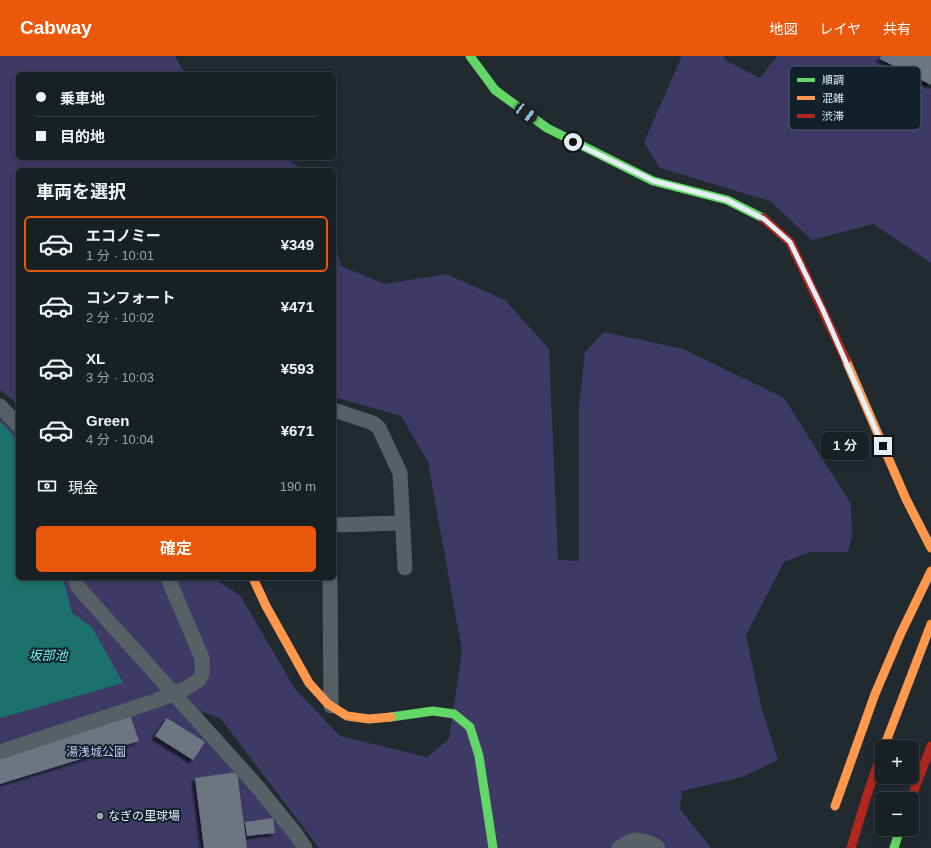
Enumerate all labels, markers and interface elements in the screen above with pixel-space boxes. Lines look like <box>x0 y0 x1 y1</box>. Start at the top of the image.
text: Cabway <box>20 17 92 38</box>
text: 地図 <box>769 21 797 37</box>
text: レイヤ <box>819 21 861 37</box>
text: 共有 <box>883 21 911 37</box>
legend <box>789 66 921 130</box>
text: 順調 <box>822 74 844 86</box>
text: 乗車地 <box>60 90 105 107</box>
text: 混雑 <box>822 92 844 104</box>
car <box>513 101 539 125</box>
text: 渋滞 <box>822 110 844 122</box>
text: 目的地 <box>60 128 105 145</box>
route start <box>564 133 582 151</box>
text: 車両を選択 <box>36 182 126 202</box>
icon: car <box>38 226 74 262</box>
text: エコノミー <box>86 227 161 244</box>
text: ¥349 <box>281 236 314 253</box>
text: 1 分 · 10:01 <box>86 248 154 263</box>
icon: car <box>38 288 74 324</box>
text: コンフォート <box>86 289 176 306</box>
text: ¥471 <box>281 298 314 315</box>
text: 2 分 · 10:02 <box>86 310 154 325</box>
icon: car <box>38 350 74 386</box>
text: XL <box>86 350 105 367</box>
text: ¥593 <box>281 360 314 377</box>
text: 3 分 · 10:03 <box>86 370 154 385</box>
icon: car <box>38 412 74 448</box>
text: Green <box>86 412 129 429</box>
text: ¥671 <box>281 422 314 439</box>
text: 4 分 · 10:04 <box>86 432 154 447</box>
callout: 1 分 <box>821 432 869 460</box>
route end <box>874 437 892 455</box>
text: 1 分 <box>833 438 857 453</box>
icon: cash <box>36 475 58 497</box>
text: 現金 <box>68 479 98 496</box>
text: 190 m <box>280 479 316 494</box>
button: 確定 <box>36 526 316 572</box>
water label: 坂部池 <box>28 648 69 663</box>
map controls <box>875 740 919 836</box>
button: + <box>875 740 919 784</box>
park label: 湯浅城公園 <box>66 745 126 759</box>
button: − <box>875 792 919 836</box>
place label: なぎの里球場 <box>108 809 180 823</box>
marker: なぎの里球場 <box>95 811 105 821</box>

